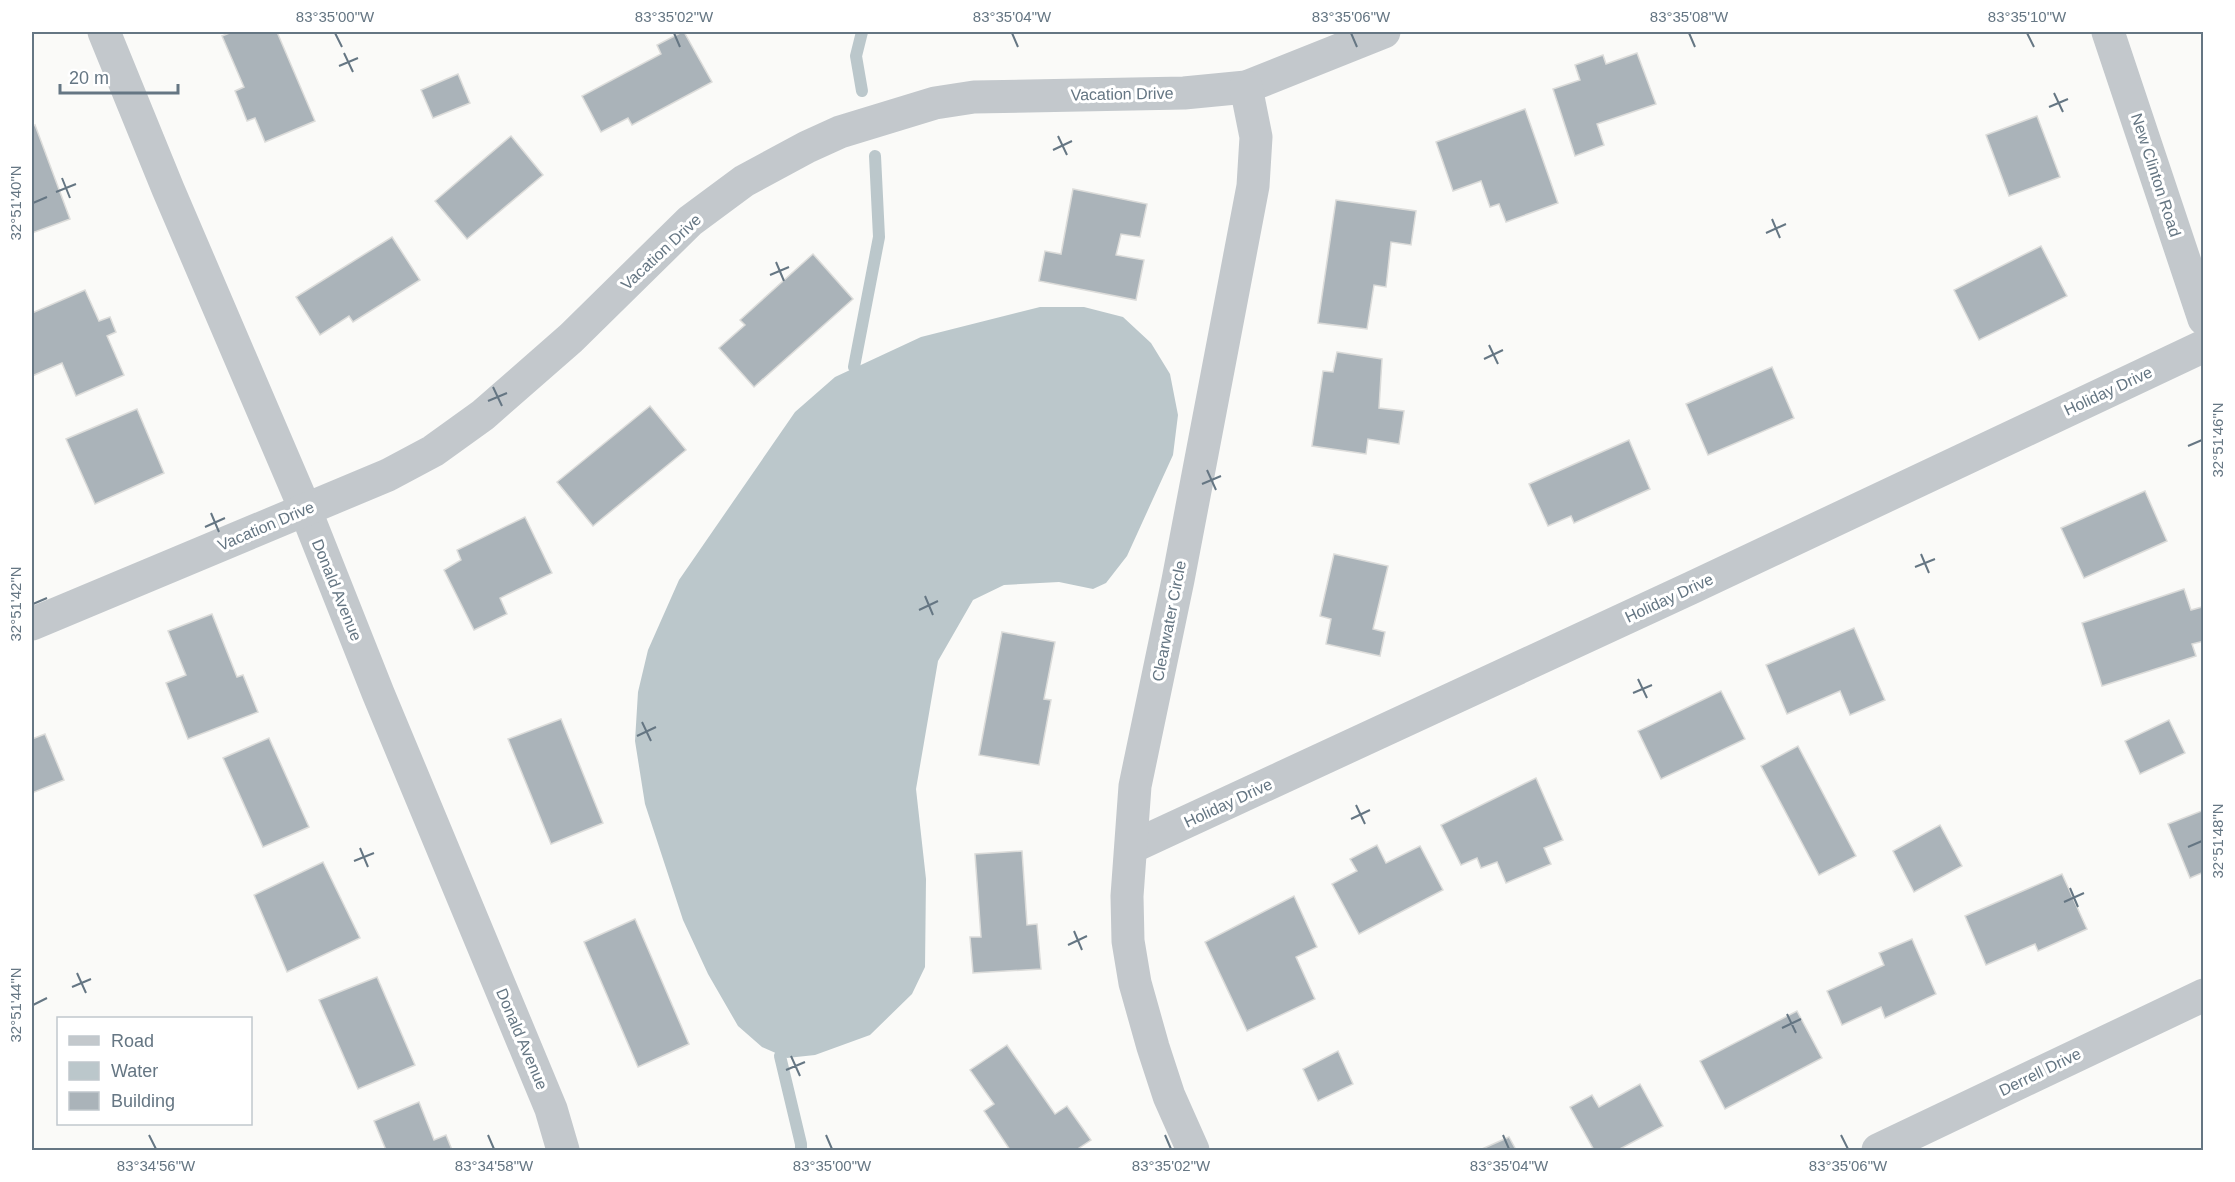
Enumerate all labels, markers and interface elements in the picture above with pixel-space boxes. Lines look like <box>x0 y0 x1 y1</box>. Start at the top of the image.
text: 83°35'00"W <box>296 8 375 25</box>
text: 83°35'02"W <box>635 8 714 25</box>
text: 83°35'04"W <box>973 8 1052 25</box>
text: 83°35'06"W <box>1312 8 1391 25</box>
text: 83°35'08"W <box>1650 8 1729 25</box>
text: 83°35'10"W <box>1988 8 2067 25</box>
scale bar <box>60 57 178 95</box>
text: 20 m <box>69 68 109 88</box>
street label: Vacation Drive <box>1070 85 1174 103</box>
street label: New Clinton Road <box>2128 111 2184 239</box>
text: 32°51'40"N <box>7 165 24 241</box>
street label: Vacation Drive <box>618 211 704 293</box>
street label: Holiday Drive <box>2061 363 2155 419</box>
text: 32°51'46"N <box>2209 402 2226 478</box>
street label: Vacation Drive <box>215 498 317 554</box>
street label: Donald Avenue <box>309 537 365 643</box>
street label: Clearwater Circle <box>1149 559 1189 683</box>
text: 32°51'42"N <box>7 566 24 642</box>
street label: Holiday Drive <box>1622 570 1716 626</box>
street label: Holiday Drive <box>1181 775 1275 831</box>
text: 32°51'48"N <box>2209 803 2226 879</box>
text: 32°51'44"N <box>7 967 24 1043</box>
street label: Donald Avenue <box>493 986 551 1092</box>
legend <box>57 1017 252 1125</box>
text: Road <box>111 1031 154 1051</box>
street label: Derrell Drive <box>1996 1045 2084 1099</box>
text: Water <box>111 1061 158 1081</box>
text: Building <box>111 1091 175 1111</box>
text: 83°34'56"W <box>117 1157 196 1174</box>
text: 83°34'58"W <box>455 1157 534 1174</box>
text: 83°35'00"W <box>793 1157 872 1174</box>
text: 83°35'02"W <box>1132 1157 1211 1174</box>
text: 83°35'04"W <box>1470 1157 1549 1174</box>
text: 83°35'06"W <box>1809 1157 1888 1174</box>

